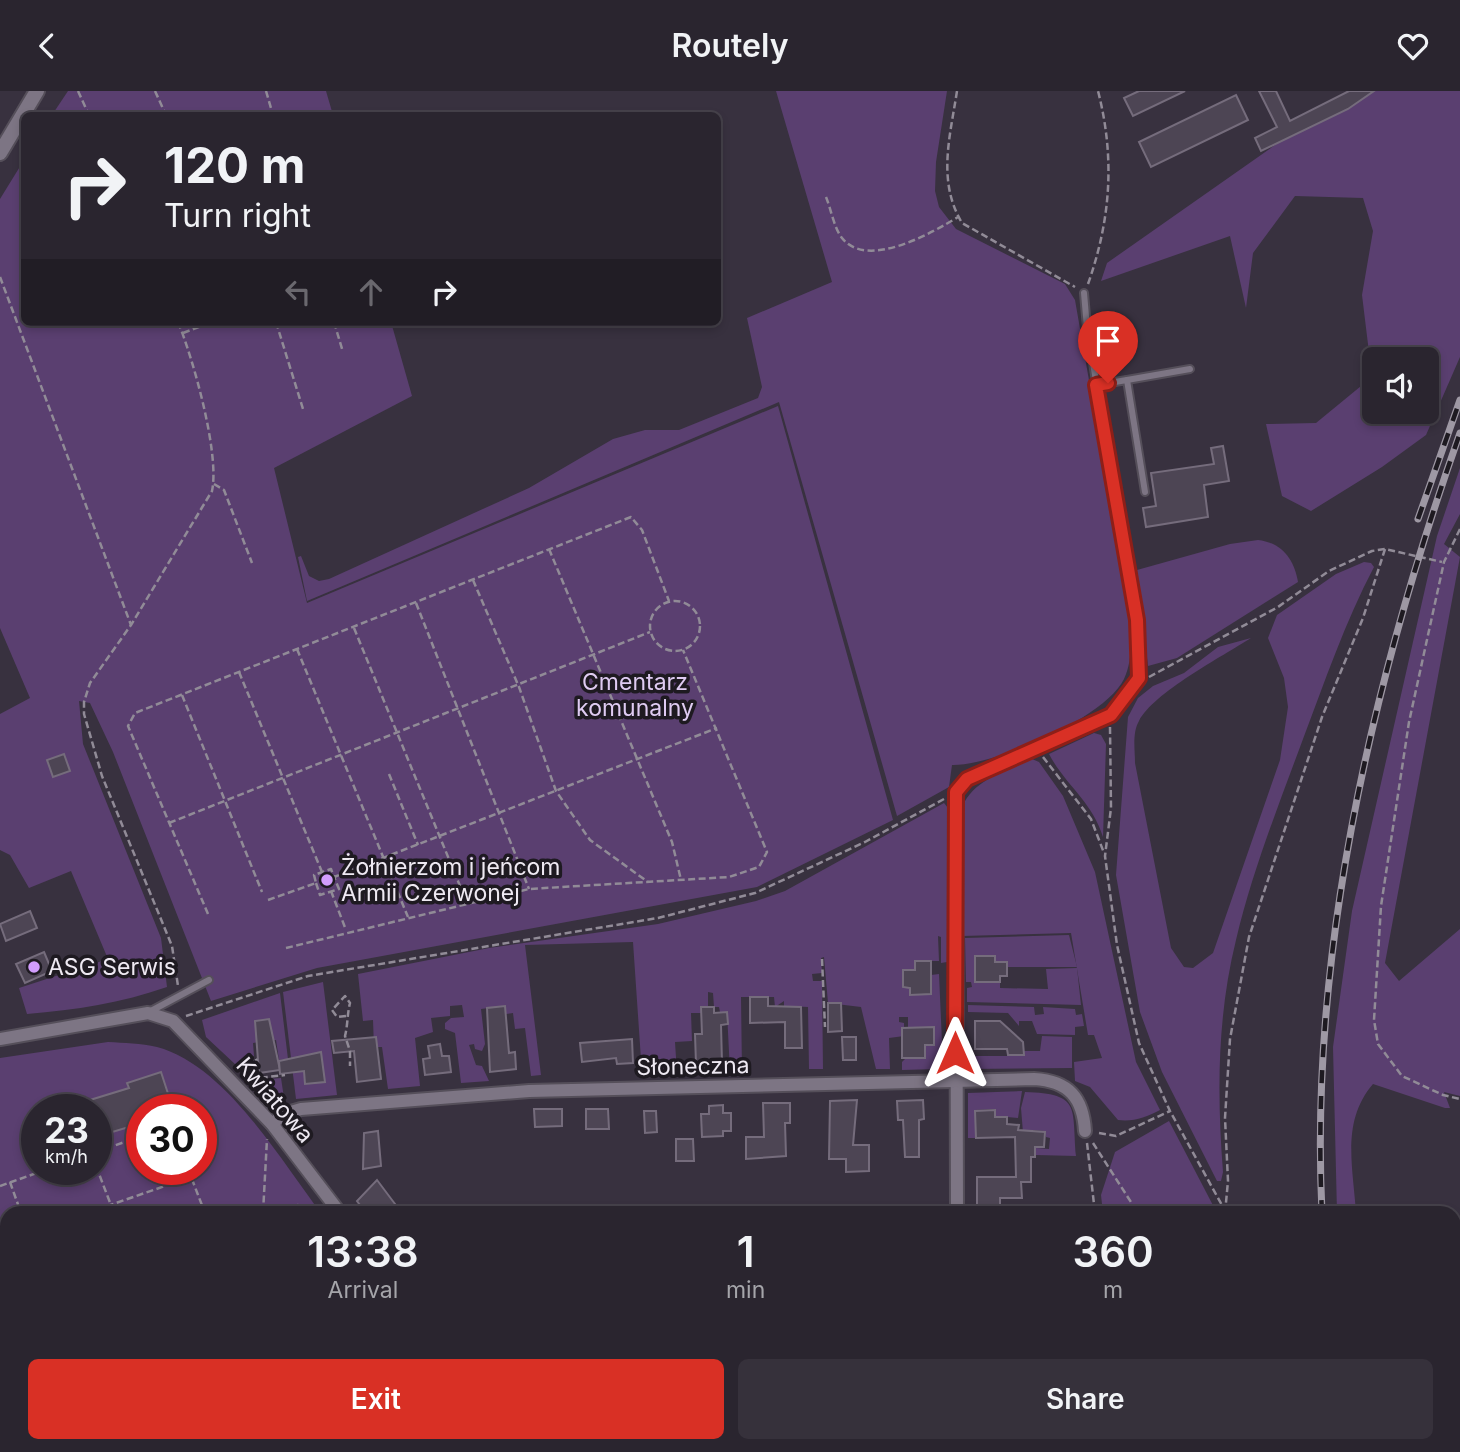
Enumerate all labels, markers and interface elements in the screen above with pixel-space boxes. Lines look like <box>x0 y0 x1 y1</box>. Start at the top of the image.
text: Routely <box>672 26 788 65</box>
icon: back <box>28 27 66 65</box>
icon: heart <box>1394 27 1432 65</box>
text: 120 m <box>164 136 305 195</box>
icon: right <box>49 140 140 231</box>
text: Turn right <box>164 196 311 235</box>
icon: left <box>279 273 317 311</box>
icon: ahead <box>352 273 390 311</box>
icon: right <box>425 273 463 311</box>
pin <box>1078 311 1138 383</box>
icon: arrive <box>1089 322 1127 360</box>
map controls <box>1362 347 1439 424</box>
button: sound <box>1362 347 1439 424</box>
park label: Cmentarz komunalny <box>576 668 694 722</box>
place label: Żołnierzom i jeńcom Armii Czerwonej <box>341 853 561 907</box>
marker: Żołnierzom i jeńcom Armii Czerwonej <box>319 872 335 888</box>
place label: ASG Serwis <box>48 953 176 981</box>
marker: ASG Serwis <box>26 959 42 975</box>
position arrow <box>918 1016 992 1090</box>
street label: Słoneczna <box>636 1051 750 1081</box>
street label: Kwiatowa <box>230 1052 320 1148</box>
speed limit sign: 30 <box>126 1094 217 1185</box>
text: 23 <box>44 1109 89 1151</box>
text: km/h <box>45 1146 88 1167</box>
text: 13:38 <box>307 1226 419 1277</box>
text: 1 <box>737 1226 754 1277</box>
text: 360 <box>1072 1226 1154 1277</box>
text: Arrival <box>328 1276 398 1304</box>
text: min <box>726 1276 765 1304</box>
text: m <box>1103 1276 1123 1304</box>
button: Exit <box>28 1359 724 1439</box>
button: Share <box>738 1359 1433 1439</box>

